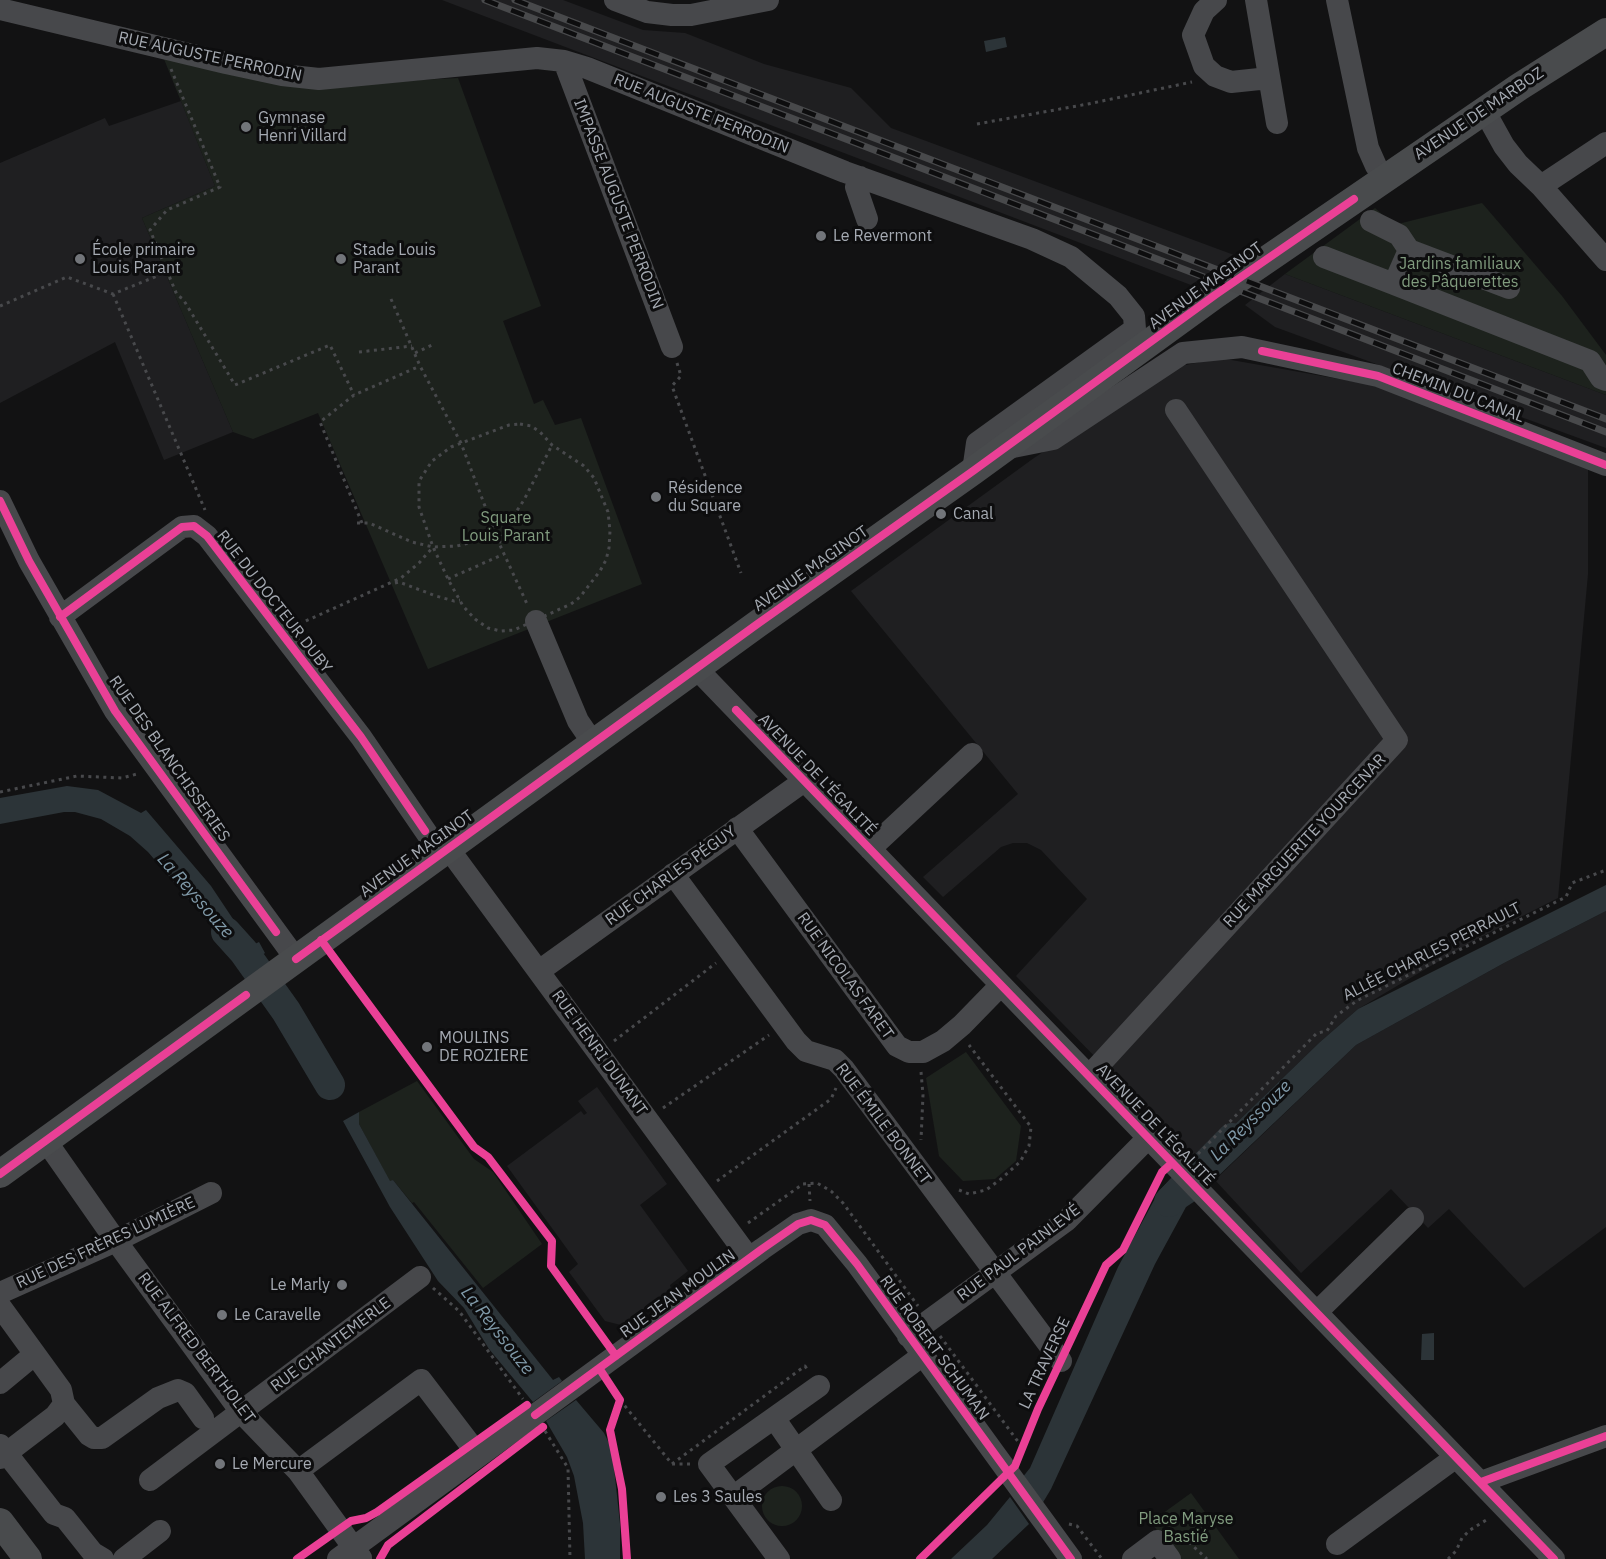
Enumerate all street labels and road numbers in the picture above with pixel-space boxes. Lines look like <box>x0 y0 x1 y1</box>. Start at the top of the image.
street label: RUE AUGUSTE PERRODIN <box>116 28 304 86</box>
street label: AVENUE DE MARBOZ <box>1411 64 1547 164</box>
street label: RUE AUGUSTE PERRODIN <box>611 70 791 158</box>
street label: IMPASSE AUGUSTE PERRODIN <box>569 96 667 312</box>
street label: AVENUE MAGINOT <box>1145 238 1267 334</box>
street label: CHEMIN DU CANAL <box>1389 359 1527 427</box>
street label: AVENUE MAGINOT <box>750 522 872 616</box>
street label: RUE DU DOCTEUR DUBY <box>212 527 336 677</box>
street label: RUE DES BLANCHISSERIES <box>104 672 234 846</box>
street label: AVENUE DE L'ÉGALITÉ <box>754 710 880 840</box>
street label: RUE MARGUERITE YOURCENAR <box>1220 750 1390 932</box>
street label: AVENUE MAGINOT <box>356 806 478 902</box>
street label: RUE CHARLES PÉGUY <box>602 822 740 930</box>
street label: ALLÉE CHARLES PERRAULT <box>1340 899 1524 1005</box>
street label: RUE NICOLAS FARET <box>793 909 897 1043</box>
street label: RUE HENRI DUNANT <box>547 987 651 1119</box>
street label: RUE ÉMILE BONNET <box>831 1060 935 1188</box>
street label: AVENUE DE L'ÉGALITÉ <box>1092 1060 1218 1190</box>
street label: RUE DES FRÈRES LUMIÈRE <box>14 1193 198 1293</box>
street label: RUE PAUL PAINLEVÉ <box>954 1201 1084 1305</box>
street label: RUE JEAN MOULIN <box>617 1246 739 1342</box>
street label: RUE ALFRED BERTHOLET <box>133 1269 259 1427</box>
street label: RUE ROBERT SCHUMAN <box>875 1272 993 1424</box>
street label: RUE CHANTEMERLE <box>267 1294 395 1396</box>
street label: LA TRAVERSE <box>1015 1314 1075 1412</box>

